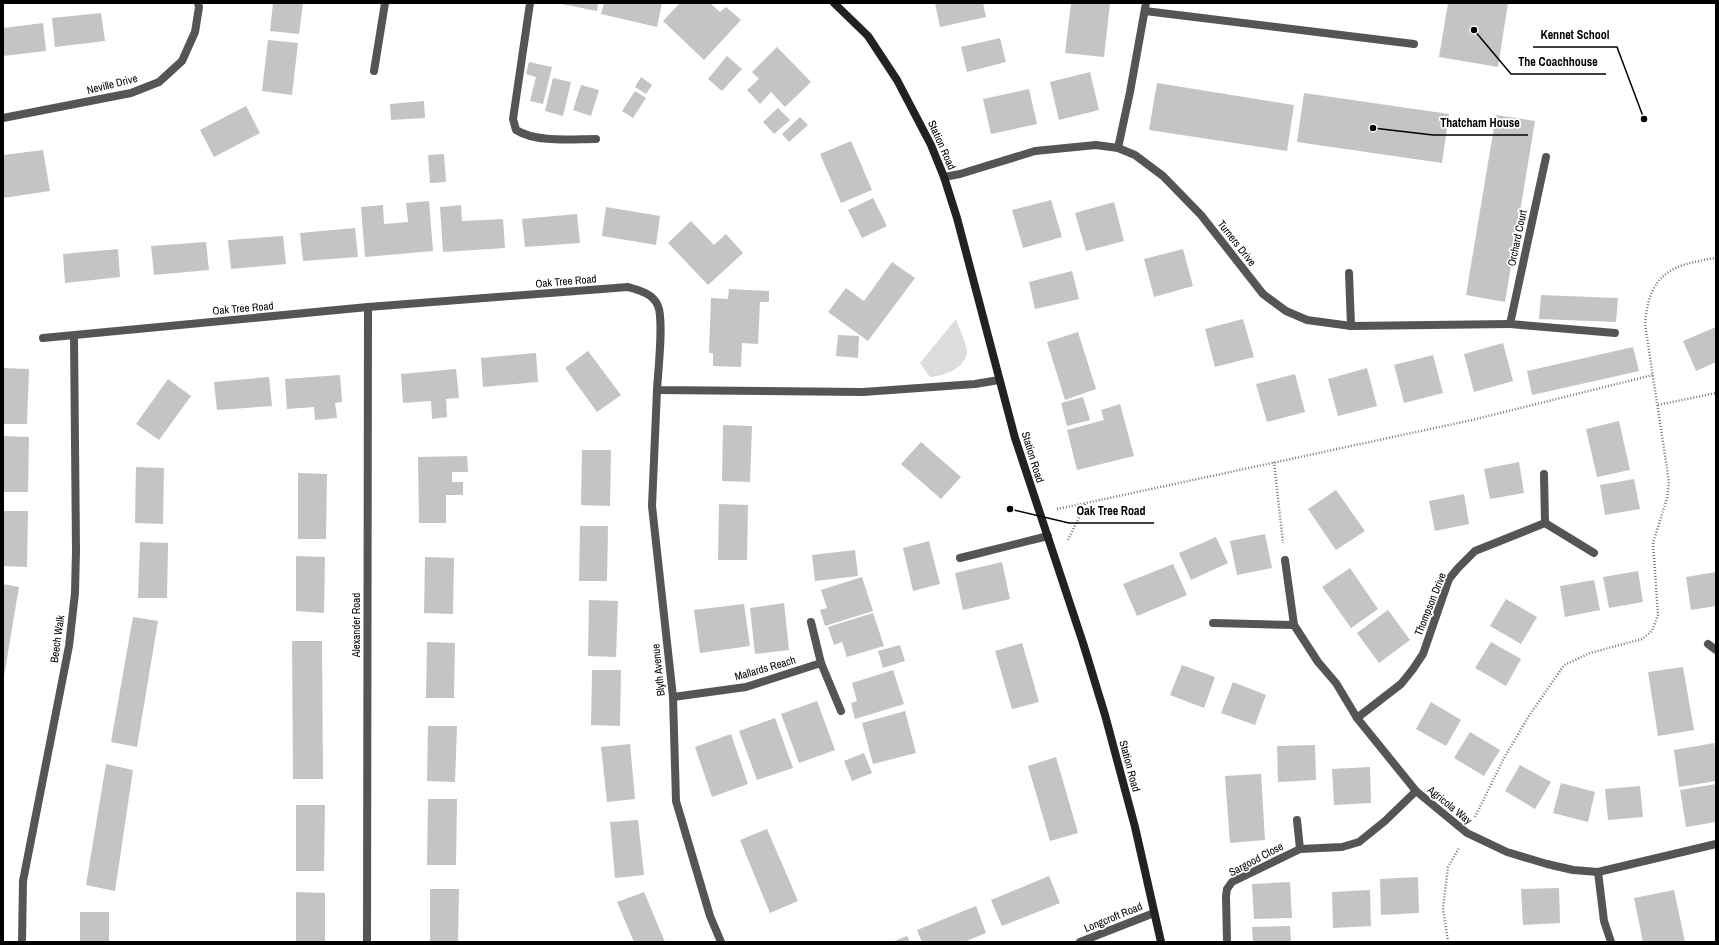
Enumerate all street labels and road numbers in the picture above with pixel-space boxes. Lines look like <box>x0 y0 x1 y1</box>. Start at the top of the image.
street label: Neville Drive <box>85 71 139 97</box>
street label: Station Road <box>925 118 959 172</box>
street label: Orchard Court <box>1504 208 1530 267</box>
street label: Turners Drive <box>1215 217 1259 269</box>
street label: Oak Tree Road <box>535 271 597 291</box>
street label: Oak Tree Road <box>212 298 274 318</box>
street label: Station Road <box>1019 430 1047 484</box>
street label: Thompson Drive <box>1411 570 1449 638</box>
street label: Alexander Road <box>349 593 363 658</box>
street label: Beech Walk <box>47 614 67 664</box>
street label: Blyth Avenue <box>648 643 668 697</box>
street label: Mallards Reach <box>733 653 797 683</box>
street label: Station Road <box>1116 739 1144 793</box>
street label: Agricola Way <box>1424 782 1475 828</box>
street label: Sargood Close <box>1226 839 1286 879</box>
street label: Longcroft Road <box>1082 899 1144 935</box>

